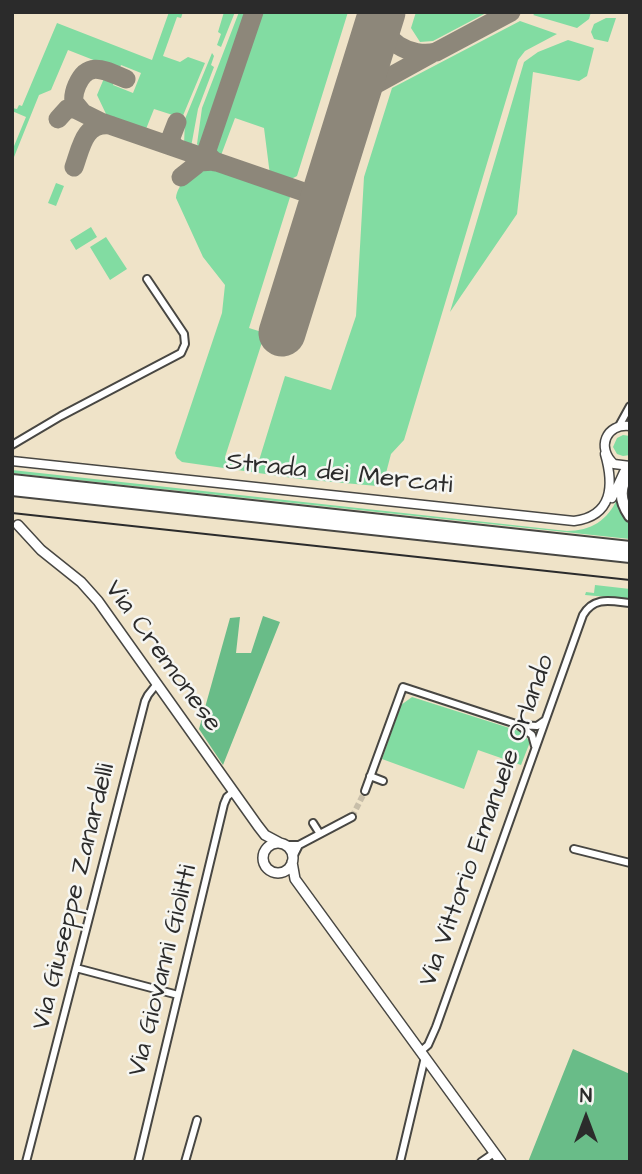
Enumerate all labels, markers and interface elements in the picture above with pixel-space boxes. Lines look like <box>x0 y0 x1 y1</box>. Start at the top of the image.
street label: Strada dei Mercati <box>224 448 454 502</box>
street label: Via Cremonese <box>97 575 227 739</box>
street label: Via Vittorio Emanuele Orlando <box>413 651 563 991</box>
street label: Via Giuseppe Zanardelli <box>27 761 123 1033</box>
street label: Via Giovanni Giolitti <box>123 862 205 1080</box>
north arrow <box>551 1083 621 1153</box>
text: N <box>580 1083 592 1110</box>

